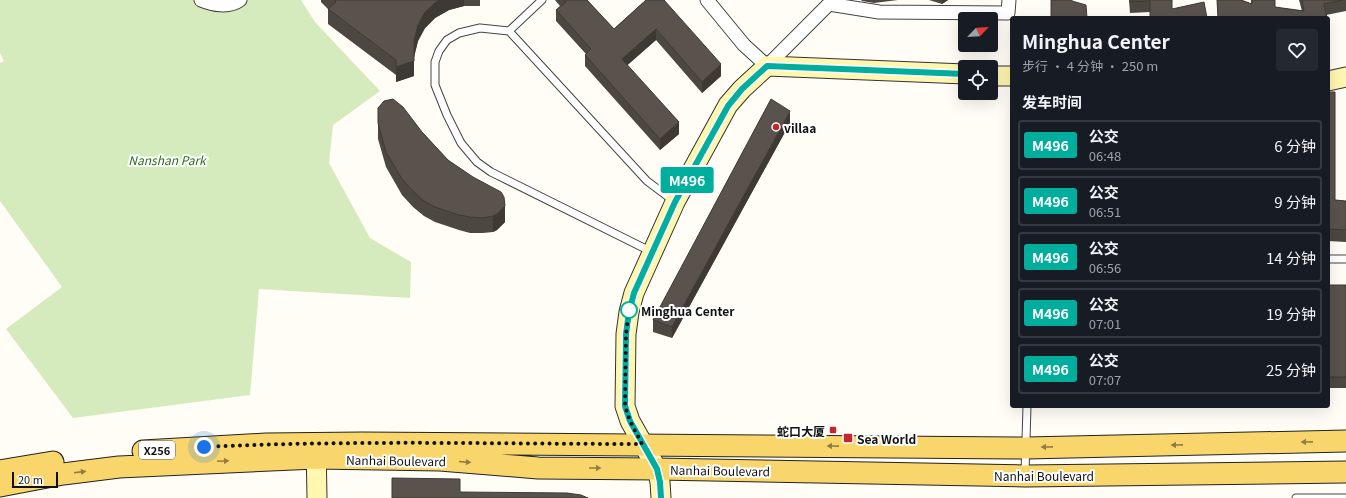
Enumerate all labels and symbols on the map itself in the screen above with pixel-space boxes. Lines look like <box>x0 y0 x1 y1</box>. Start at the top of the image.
north arrow <box>958 12 998 52</box>
place label: villaa <box>784 119 816 136</box>
marker: villaa <box>771 122 781 132</box>
park label: Nanshan Park <box>128 151 207 168</box>
line badge: M496 <box>659 167 715 193</box>
marker: Minghua Center <box>620 301 638 319</box>
place label: Minghua Center <box>641 302 735 319</box>
place label: 蛇口大厦 <box>777 422 825 439</box>
marker: 蛇口大厦 <box>828 425 838 435</box>
place label: Sea World <box>857 430 916 447</box>
marker: Sea World <box>842 432 854 444</box>
your location <box>194 437 214 457</box>
one-way arrow <box>1300 439 1313 445</box>
road number: X256 <box>139 441 175 459</box>
one-way arrow <box>1170 442 1183 448</box>
one-way arrow <box>826 443 839 449</box>
one-way arrow <box>1040 444 1053 450</box>
street label: Nanhai Boulevard <box>346 451 446 469</box>
one-way arrow <box>217 458 229 465</box>
one-way arrow <box>459 459 471 465</box>
street label: Nanhai Boulevard <box>670 461 770 479</box>
one-way arrow <box>589 465 602 471</box>
street label: Nanhai Boulevard <box>994 467 1094 484</box>
one-way arrow <box>74 469 86 475</box>
scale bar <box>12 470 58 489</box>

